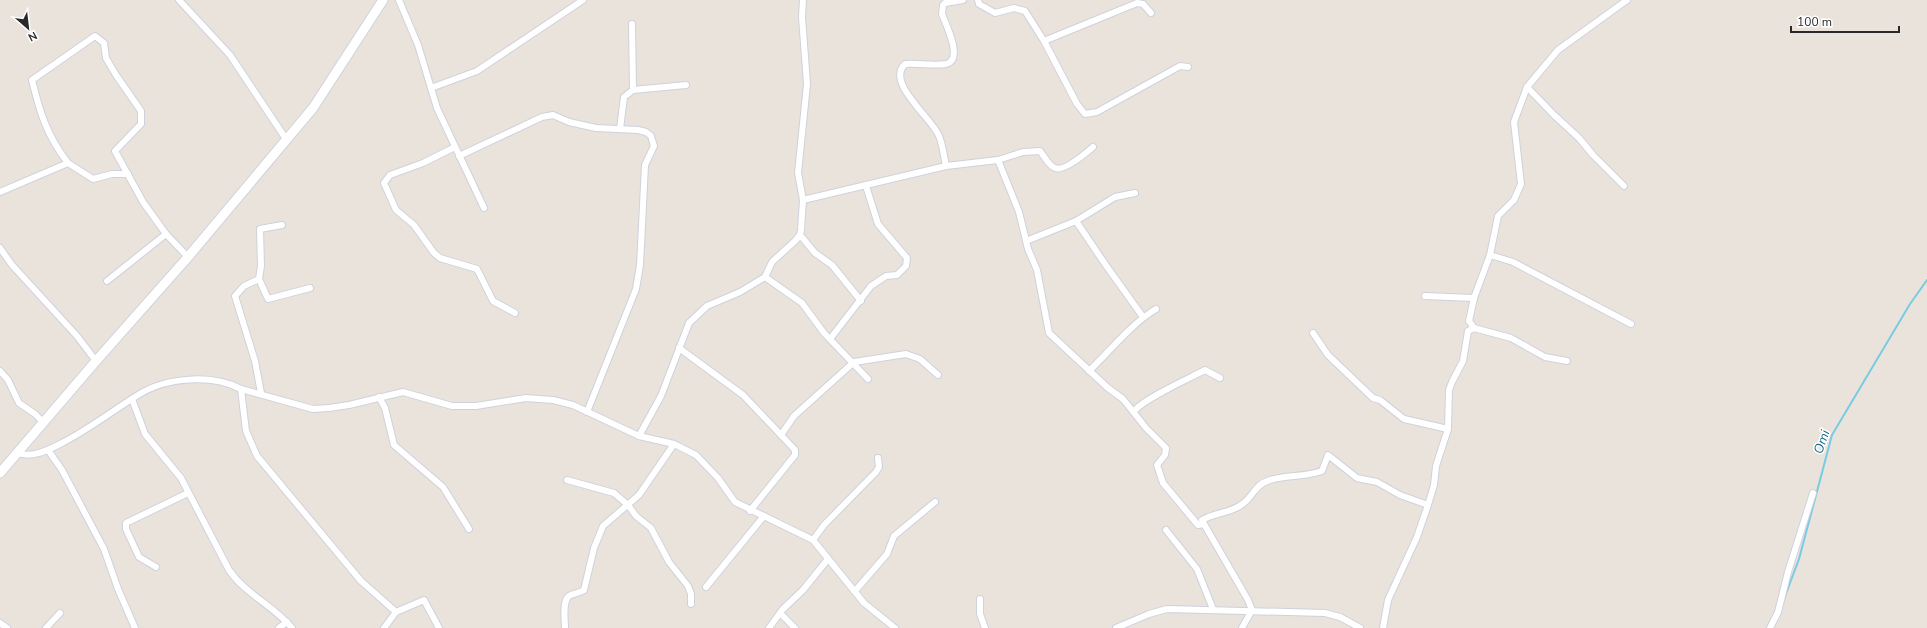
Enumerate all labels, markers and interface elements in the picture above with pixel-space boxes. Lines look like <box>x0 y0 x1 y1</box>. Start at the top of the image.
north arrow <box>8 8 48 48</box>
scale bar <box>1791 8 1899 34</box>
text: 100 m <box>1797 14 1832 30</box>
text: N <box>25 28 40 45</box>
water label: Omi <box>1810 427 1835 456</box>

